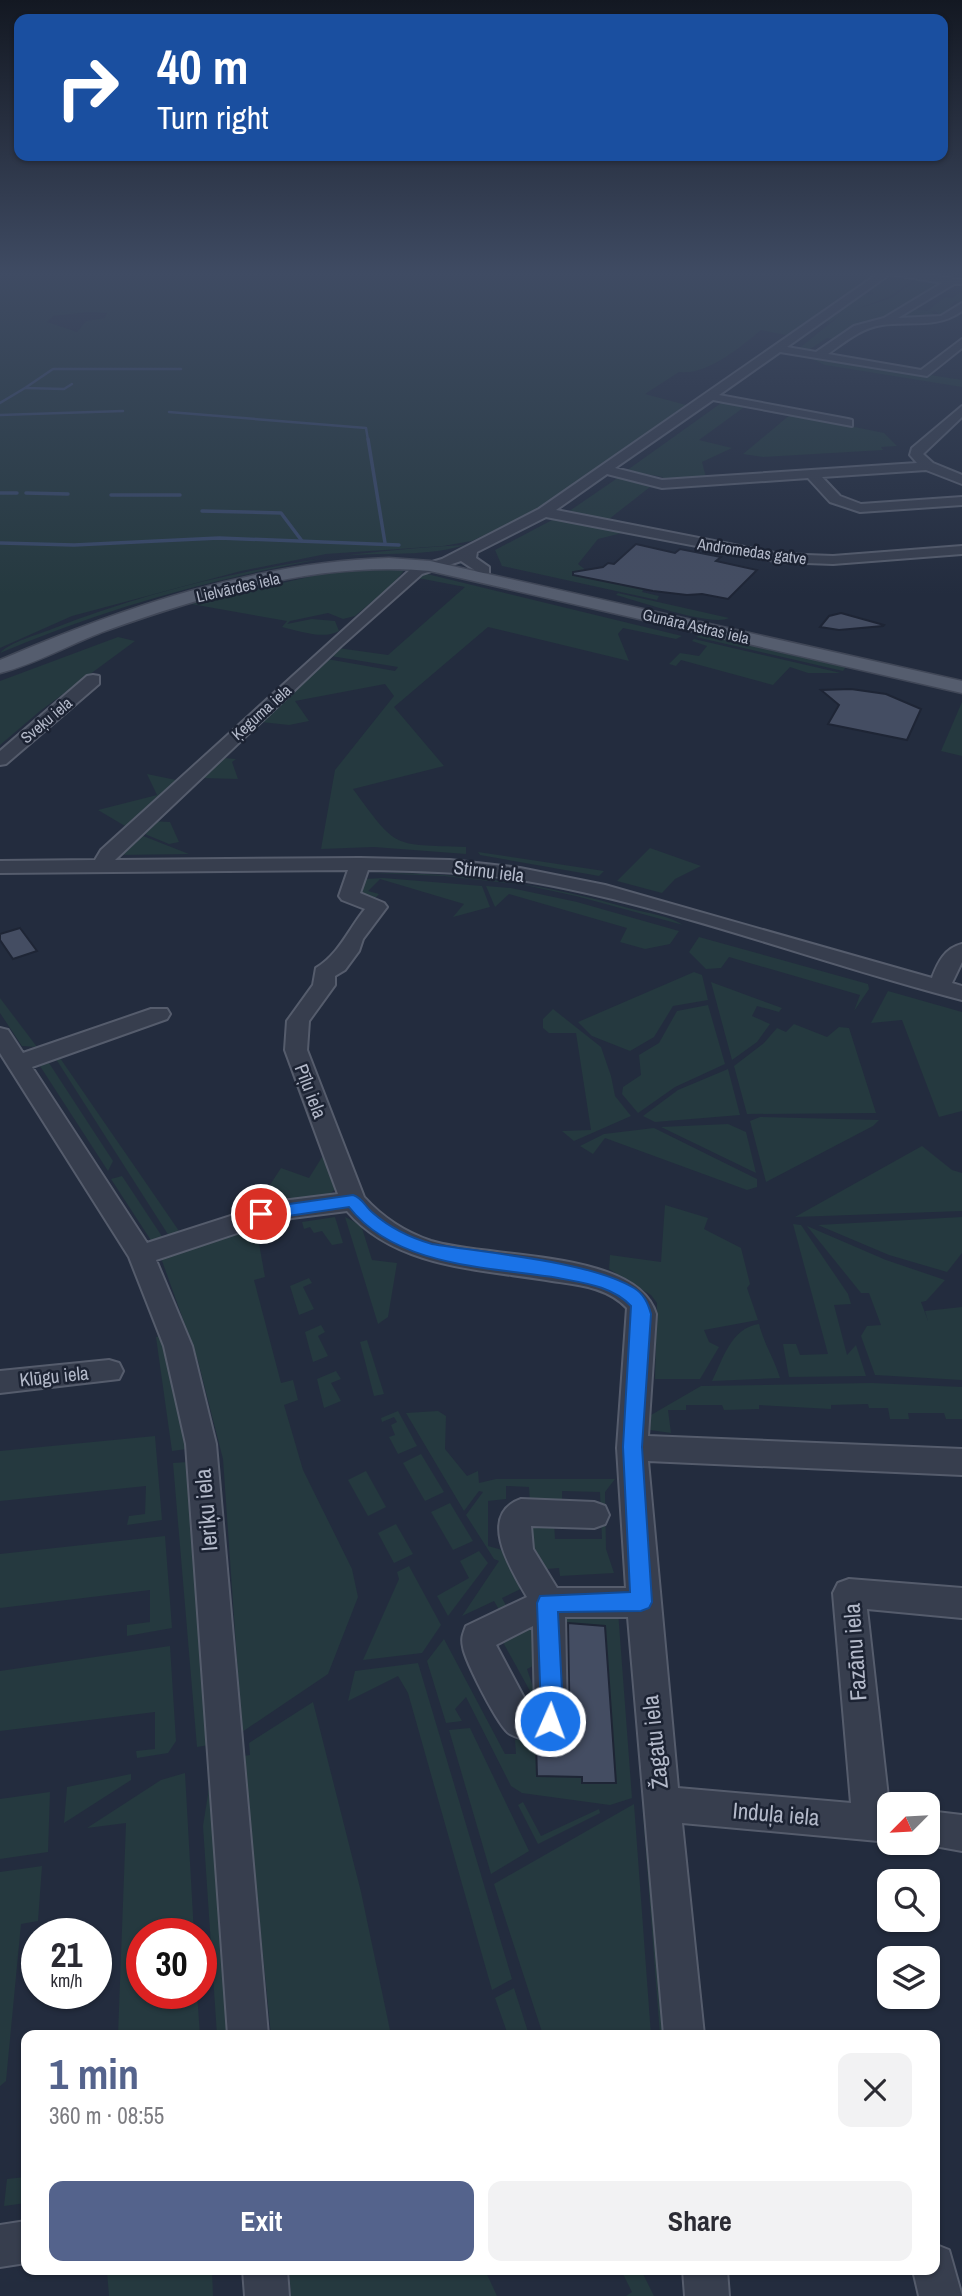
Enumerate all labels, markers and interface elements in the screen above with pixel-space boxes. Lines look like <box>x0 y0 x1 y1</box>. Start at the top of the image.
text: 40 m <box>157 33 249 99</box>
icon: right <box>42 42 133 133</box>
text: Turn right <box>157 96 269 139</box>
street label: Andromedas gatve <box>695 532 808 570</box>
street label: Lielvārdes iela <box>194 567 283 607</box>
street label: Gunāra Astras iela <box>641 603 752 649</box>
street label: Ķeguma iela <box>226 679 296 745</box>
street label: Sveķu iela <box>15 691 77 748</box>
street label: Stirnu iela <box>452 854 526 888</box>
street label: Pīļu iela <box>289 1060 333 1122</box>
pin <box>231 1184 291 1244</box>
icon: arrive <box>242 1195 280 1233</box>
street label: Klūgu iela <box>18 1359 90 1393</box>
street label: Ieriķu iela <box>186 1467 225 1553</box>
street label: Fazānu iela <box>836 1602 873 1702</box>
position arrow <box>513 1684 587 1758</box>
street label: Žagatu iela <box>634 1693 675 1791</box>
north arrow <box>877 1792 940 1855</box>
map controls <box>877 1792 940 2009</box>
street label: Induļa iela <box>731 1794 821 1833</box>
button: search <box>877 1869 940 1932</box>
speed limit sign: 30 <box>126 1918 217 2009</box>
text: 21 <box>51 1931 82 1978</box>
button: layers <box>877 1946 940 2009</box>
text: km/h <box>51 1968 83 1993</box>
text: 1 min <box>49 2046 139 2102</box>
button: close <box>838 2053 912 2127</box>
text: 360 m · 08:55 <box>49 2100 164 2131</box>
button: Exit <box>49 2181 474 2261</box>
button: Share <box>488 2181 912 2261</box>

